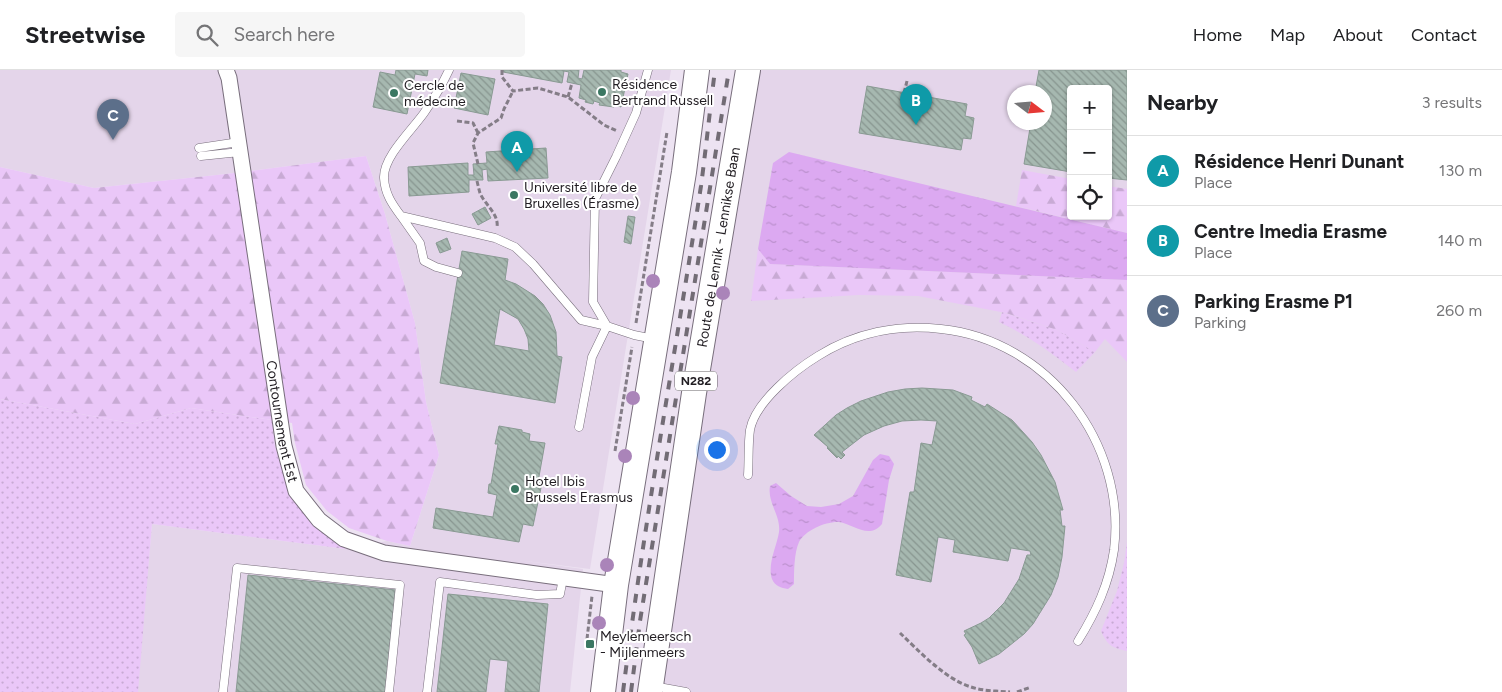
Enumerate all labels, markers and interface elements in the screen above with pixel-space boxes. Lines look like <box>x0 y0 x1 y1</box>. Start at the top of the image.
search box <box>175 12 525 57</box>
text: Streetwise <box>25 20 145 49</box>
icon: search <box>193 21 221 49</box>
text: Search here <box>233 23 335 46</box>
text: Home <box>1193 24 1242 46</box>
text: Map <box>1270 24 1305 46</box>
text: About <box>1333 24 1383 46</box>
text: Contact <box>1411 24 1477 46</box>
place label: Résidence Bertrand Russell <box>612 76 713 109</box>
place label: Cercle de médecine <box>404 77 466 110</box>
pin: B <box>900 84 932 125</box>
north arrow <box>1007 85 1052 130</box>
map controls <box>1067 85 1112 220</box>
button: + <box>1067 85 1112 130</box>
marker: Résidence Bertrand Russell <box>596 86 608 98</box>
marker: Cercle de médecine <box>388 87 400 99</box>
text: Nearby <box>1147 90 1218 115</box>
text: 3 results <box>1422 93 1482 112</box>
pin: C <box>97 99 129 140</box>
button: − <box>1067 130 1112 175</box>
pin: A <box>501 131 533 172</box>
street label: Route de Lennik - Lennikse Baan <box>694 146 744 349</box>
text: Résidence Henri Dunant <box>1194 150 1404 173</box>
text: A <box>1157 161 1169 180</box>
text: 130 m <box>1439 161 1482 180</box>
text: Place <box>1194 173 1232 192</box>
button: locate <box>1067 175 1112 220</box>
place label: Université libre de Bruxelles (Érasme) <box>524 179 639 212</box>
marker: Université libre de Bruxelles (Érasme) <box>508 189 520 201</box>
text: Centre Imedia Erasme <box>1194 220 1387 243</box>
text: B <box>1158 231 1168 250</box>
text: 140 m <box>1438 231 1482 250</box>
text: Place <box>1194 243 1232 262</box>
text: Parking Erasme P1 <box>1194 290 1353 313</box>
text: C <box>1157 301 1169 320</box>
text: 260 m <box>1436 301 1482 320</box>
text: Parking <box>1194 313 1246 332</box>
street label: Contournement Est <box>262 359 301 484</box>
road number: N282 <box>675 372 717 391</box>
your location <box>704 437 730 463</box>
place label: Hotel Ibis Brussels Erasmus <box>525 473 633 506</box>
marker: Hotel Ibis Brussels Erasmus <box>509 483 521 495</box>
place label: Meylemeersch - Mijlenmeers <box>600 628 691 661</box>
marker: Meylemeersch - Mijlenmeers <box>584 638 596 650</box>

